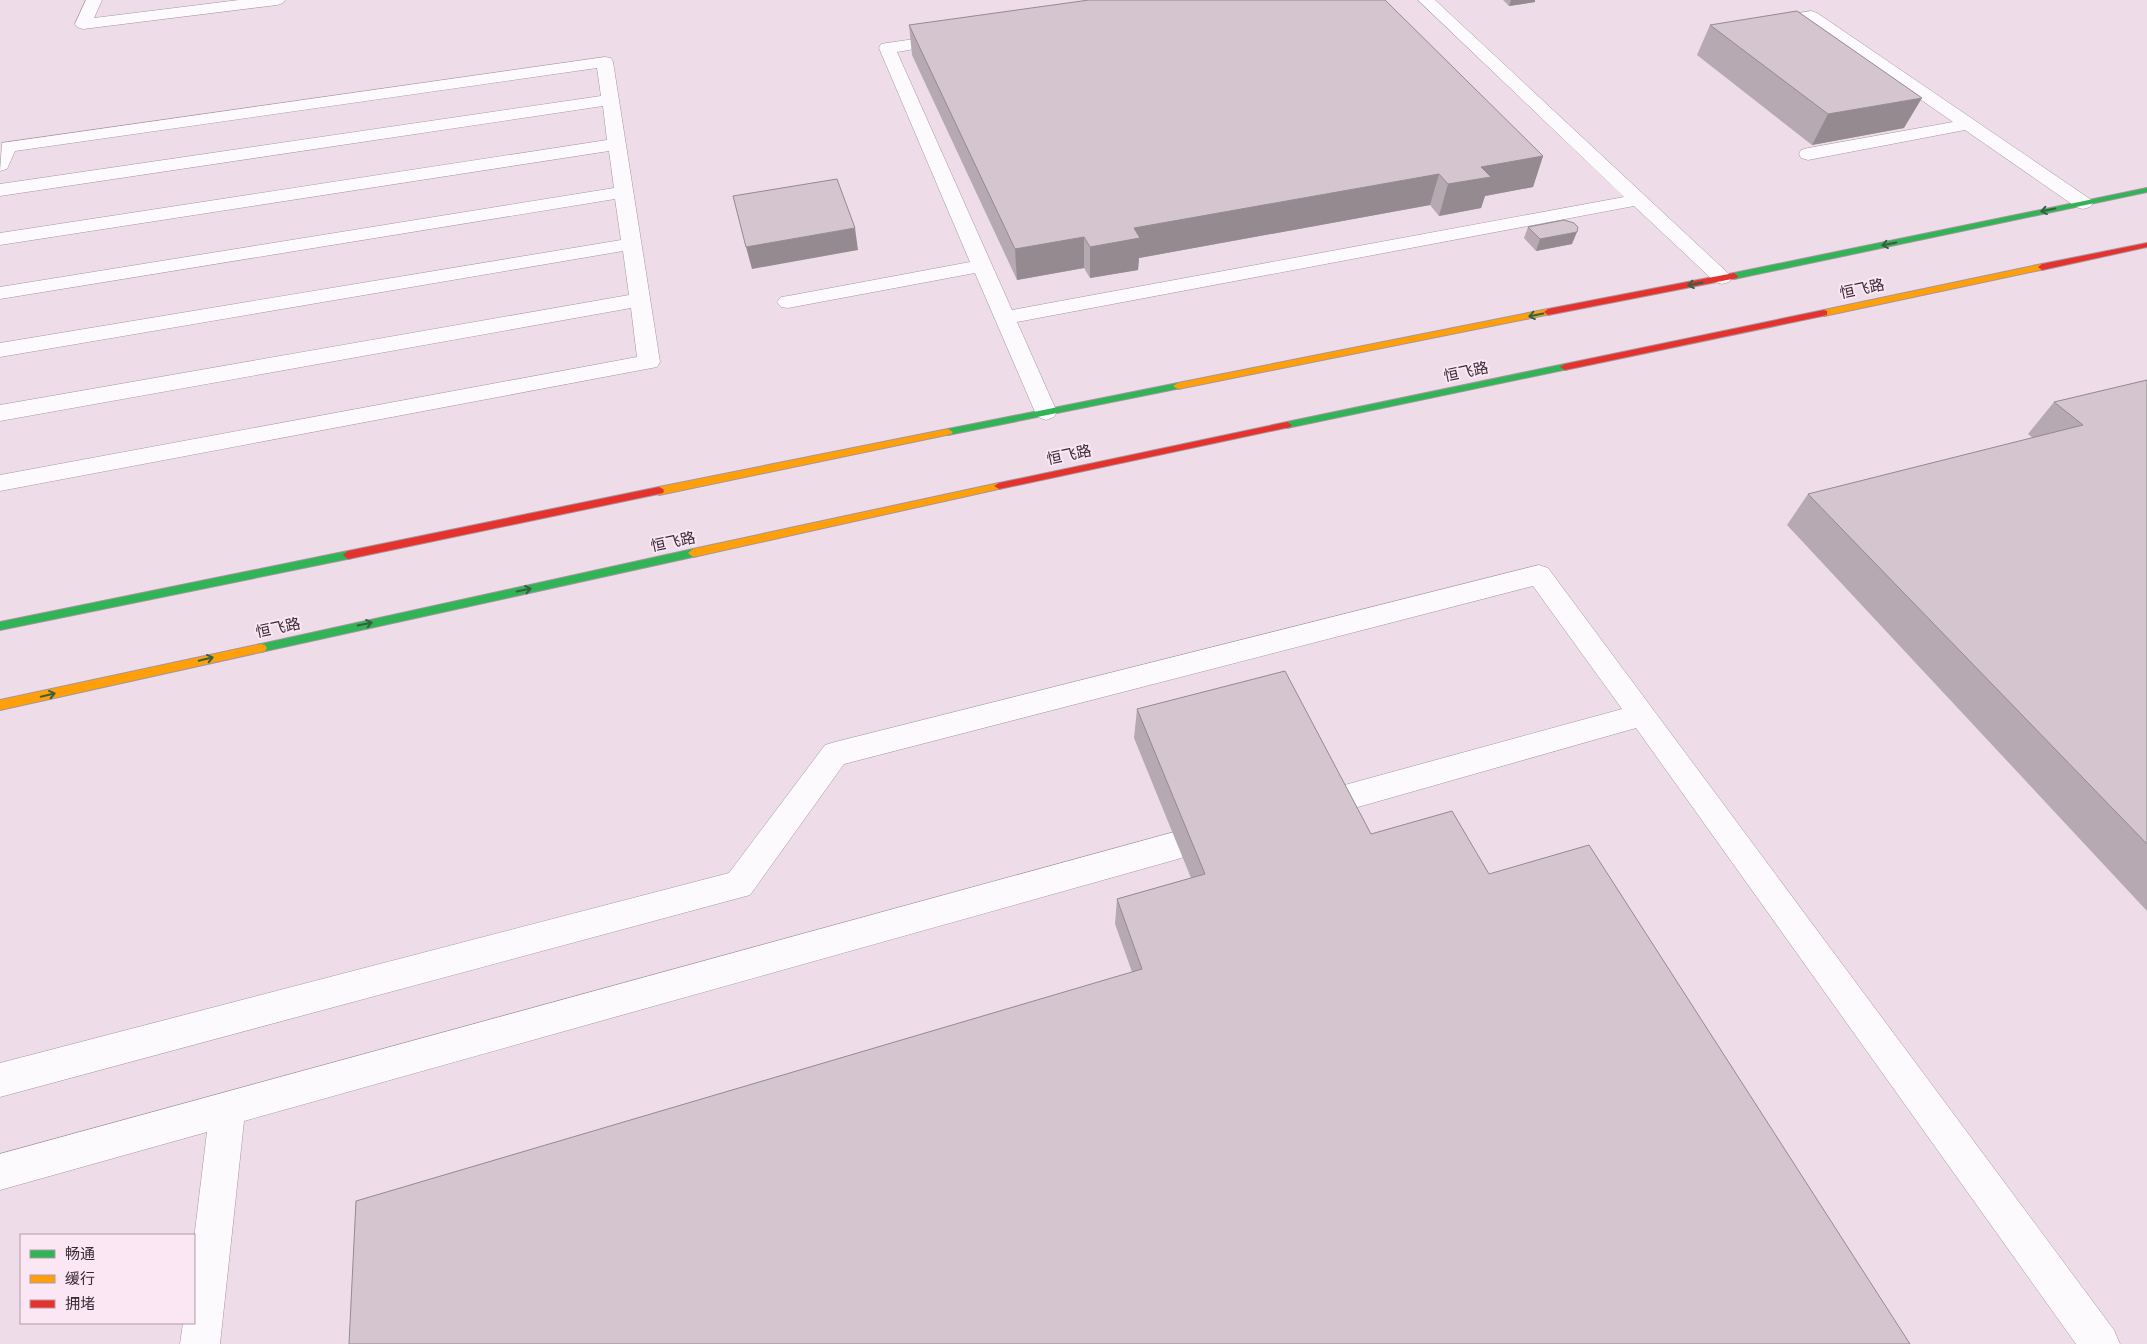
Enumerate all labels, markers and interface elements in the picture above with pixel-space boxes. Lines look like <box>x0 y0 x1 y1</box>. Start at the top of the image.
one-way arrow <box>2040 206 2056 216</box>
one-way arrow <box>1881 239 1897 249</box>
street label: 恒飞路 <box>1838 276 1886 302</box>
one-way arrow <box>1688 279 1704 289</box>
one-way arrow <box>1528 311 1544 321</box>
street label: 恒飞路 <box>1442 359 1490 385</box>
street label: 恒飞路 <box>1045 442 1093 468</box>
street label: 恒飞路 <box>649 529 697 555</box>
one-way arrow <box>515 584 531 594</box>
street label: 恒飞路 <box>254 615 302 641</box>
one-way arrow <box>356 619 372 628</box>
one-way arrow <box>198 654 214 664</box>
one-way arrow <box>39 690 55 699</box>
legend <box>20 1234 195 1324</box>
text: 畅通 <box>65 1245 95 1263</box>
text: 缓行 <box>65 1270 95 1288</box>
text: 拥堵 <box>65 1295 95 1313</box>

